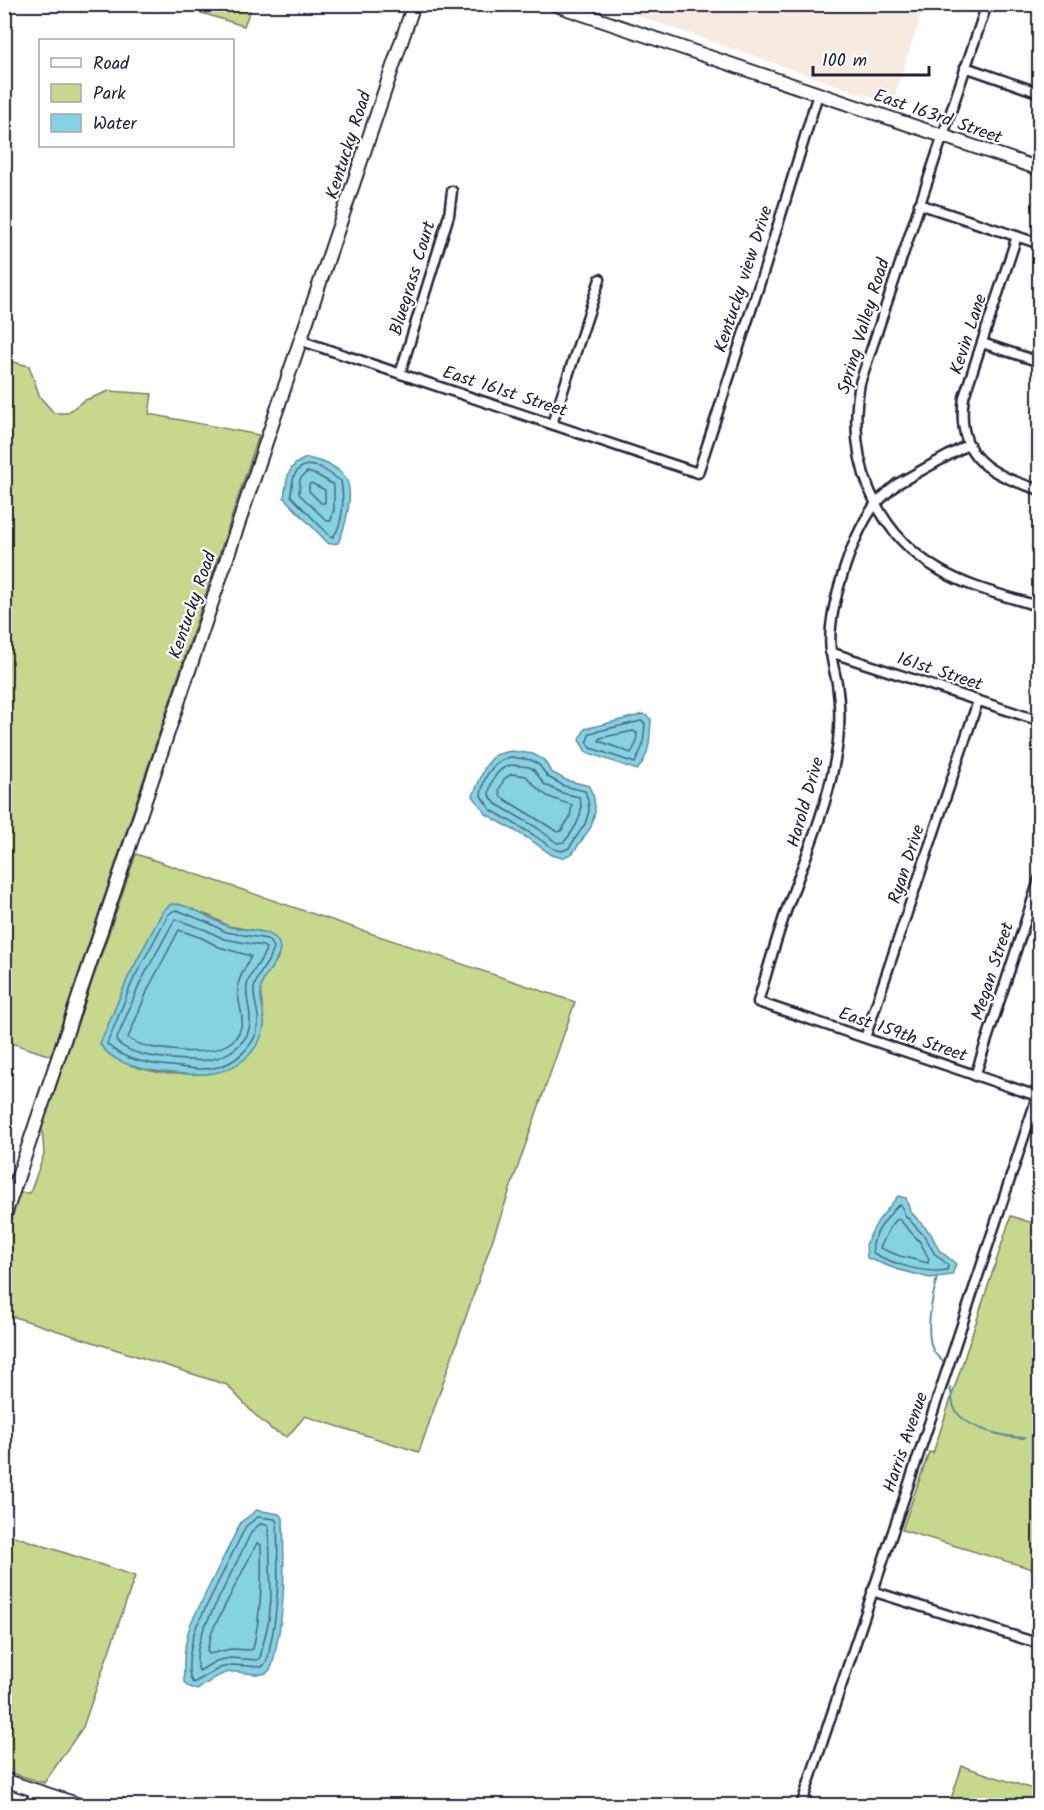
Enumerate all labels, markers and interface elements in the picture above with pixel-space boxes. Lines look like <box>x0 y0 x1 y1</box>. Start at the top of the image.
legend <box>39 39 234 147</box>
scale bar <box>813 39 928 77</box>
text: 100 m <box>822 47 867 76</box>
text: Road <box>93 50 130 79</box>
text: Park <box>93 80 126 109</box>
street label: East 163rd Street <box>869 82 1007 153</box>
street label: Kentucky Road <box>318 87 381 203</box>
text: Water <box>93 110 138 139</box>
street label: Kentucky view Drive <box>707 202 782 357</box>
street label: Bluegrass Court <box>382 216 445 339</box>
street label: Spring Valley Road <box>830 254 899 398</box>
street label: Kevin Lane <box>943 290 996 379</box>
street label: East 161st Street <box>438 359 572 427</box>
street label: Kentucky Road <box>161 547 226 663</box>
street label: 161st Street <box>893 645 987 700</box>
street label: Harold Drive <box>780 754 833 851</box>
street label: Ryan Drive <box>881 821 934 908</box>
street label: Megan Street <box>964 918 1023 1024</box>
street label: East 159th Street <box>834 1000 972 1071</box>
street label: Harris Avenue <box>876 1388 937 1497</box>

